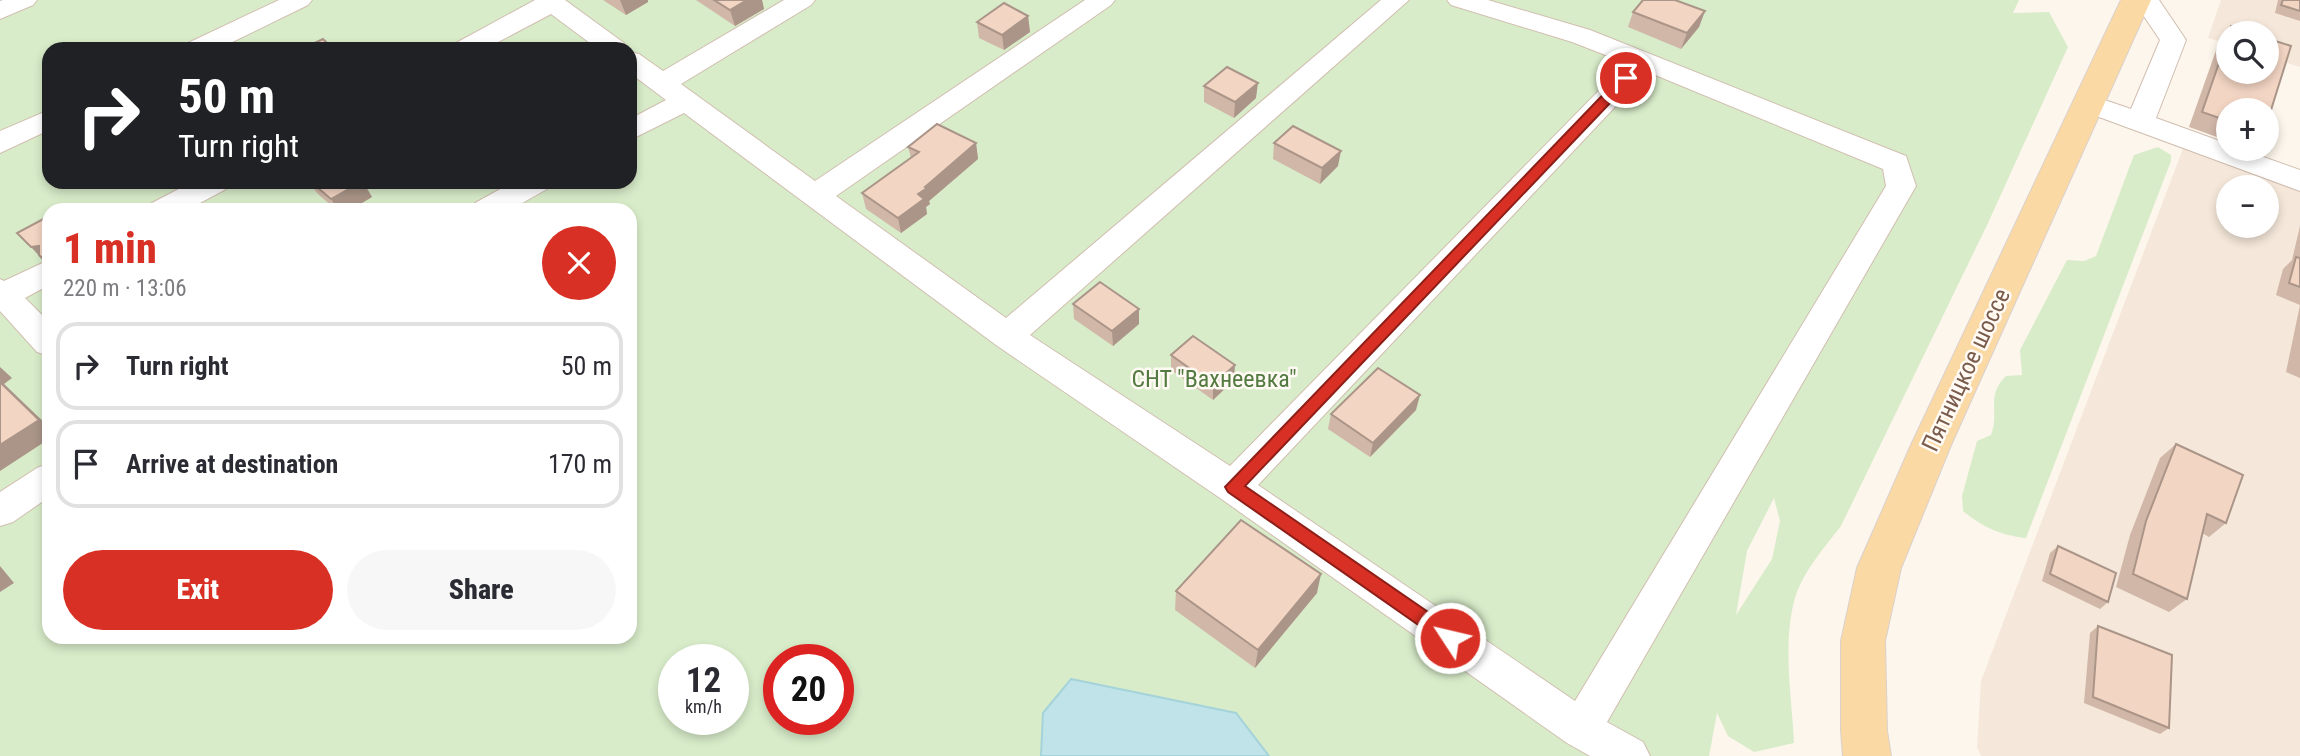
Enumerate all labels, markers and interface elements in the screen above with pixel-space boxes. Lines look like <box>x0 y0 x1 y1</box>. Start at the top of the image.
map controls <box>2216 21 2279 238</box>
button: search <box>2216 21 2279 84</box>
pin <box>1596 48 1656 108</box>
icon: arrive <box>1607 59 1645 97</box>
text: 50 m <box>178 68 275 125</box>
icon: right <box>63 70 154 161</box>
button: + <box>2216 98 2279 161</box>
text: Turn right <box>178 127 299 165</box>
button: − <box>2216 175 2279 238</box>
text: 1 min <box>63 224 157 273</box>
button: close <box>542 226 616 300</box>
text: 220 m · 13:06 <box>63 275 187 302</box>
street label: Пятницкое шоссе <box>1916 284 2016 456</box>
icon: right <box>67 347 105 385</box>
text: Turn right <box>126 351 228 381</box>
text: 50 m <box>561 351 612 381</box>
park label: СНТ "Вахнеевка" <box>1131 365 1297 393</box>
icon: arrive <box>67 445 105 483</box>
text: Arrive at destination <box>126 449 338 479</box>
text: 170 m <box>548 449 612 479</box>
button: Exit <box>63 550 333 630</box>
button: Share <box>347 550 616 630</box>
position arrow <box>1413 601 1487 675</box>
speed limit sign: 20 <box>763 644 854 735</box>
text: 12 <box>686 660 721 701</box>
text: km/h <box>685 696 722 717</box>

